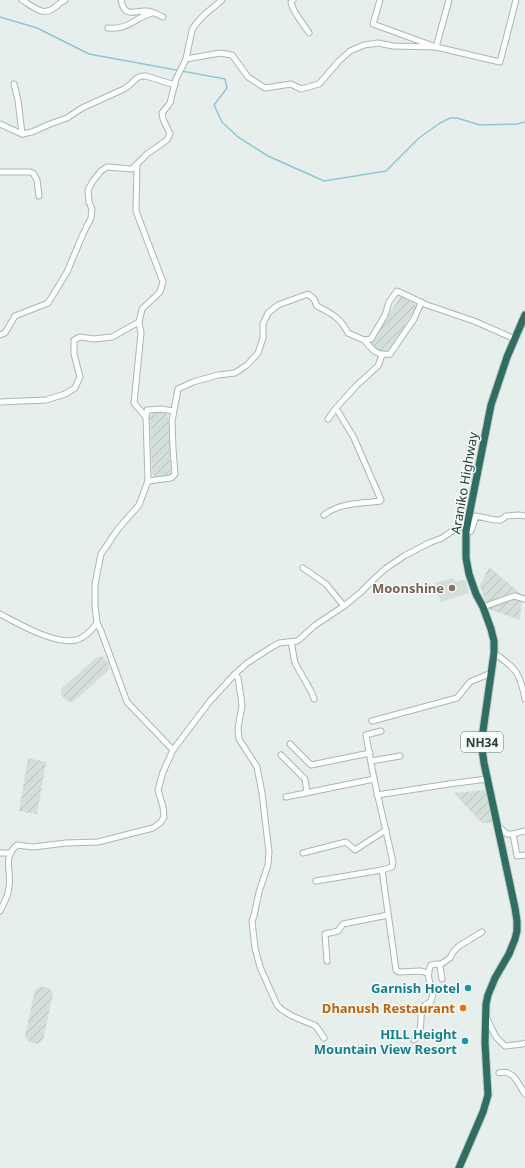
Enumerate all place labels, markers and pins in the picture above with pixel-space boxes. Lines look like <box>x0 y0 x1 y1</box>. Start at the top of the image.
place label: Moonshine <box>372 579 444 597</box>
marker: Moonshine <box>447 583 457 593</box>
place label: Garnish Hotel <box>371 979 460 997</box>
marker: Garnish Hotel <box>463 983 473 993</box>
place label: Dhanush Restaurant <box>322 999 455 1017</box>
marker: Dhanush Restaurant <box>458 1003 468 1013</box>
place label: HILL Height Mountain View Resort <box>314 1025 457 1058</box>
marker: HILL Height Mountain View Resort <box>460 1036 470 1046</box>

